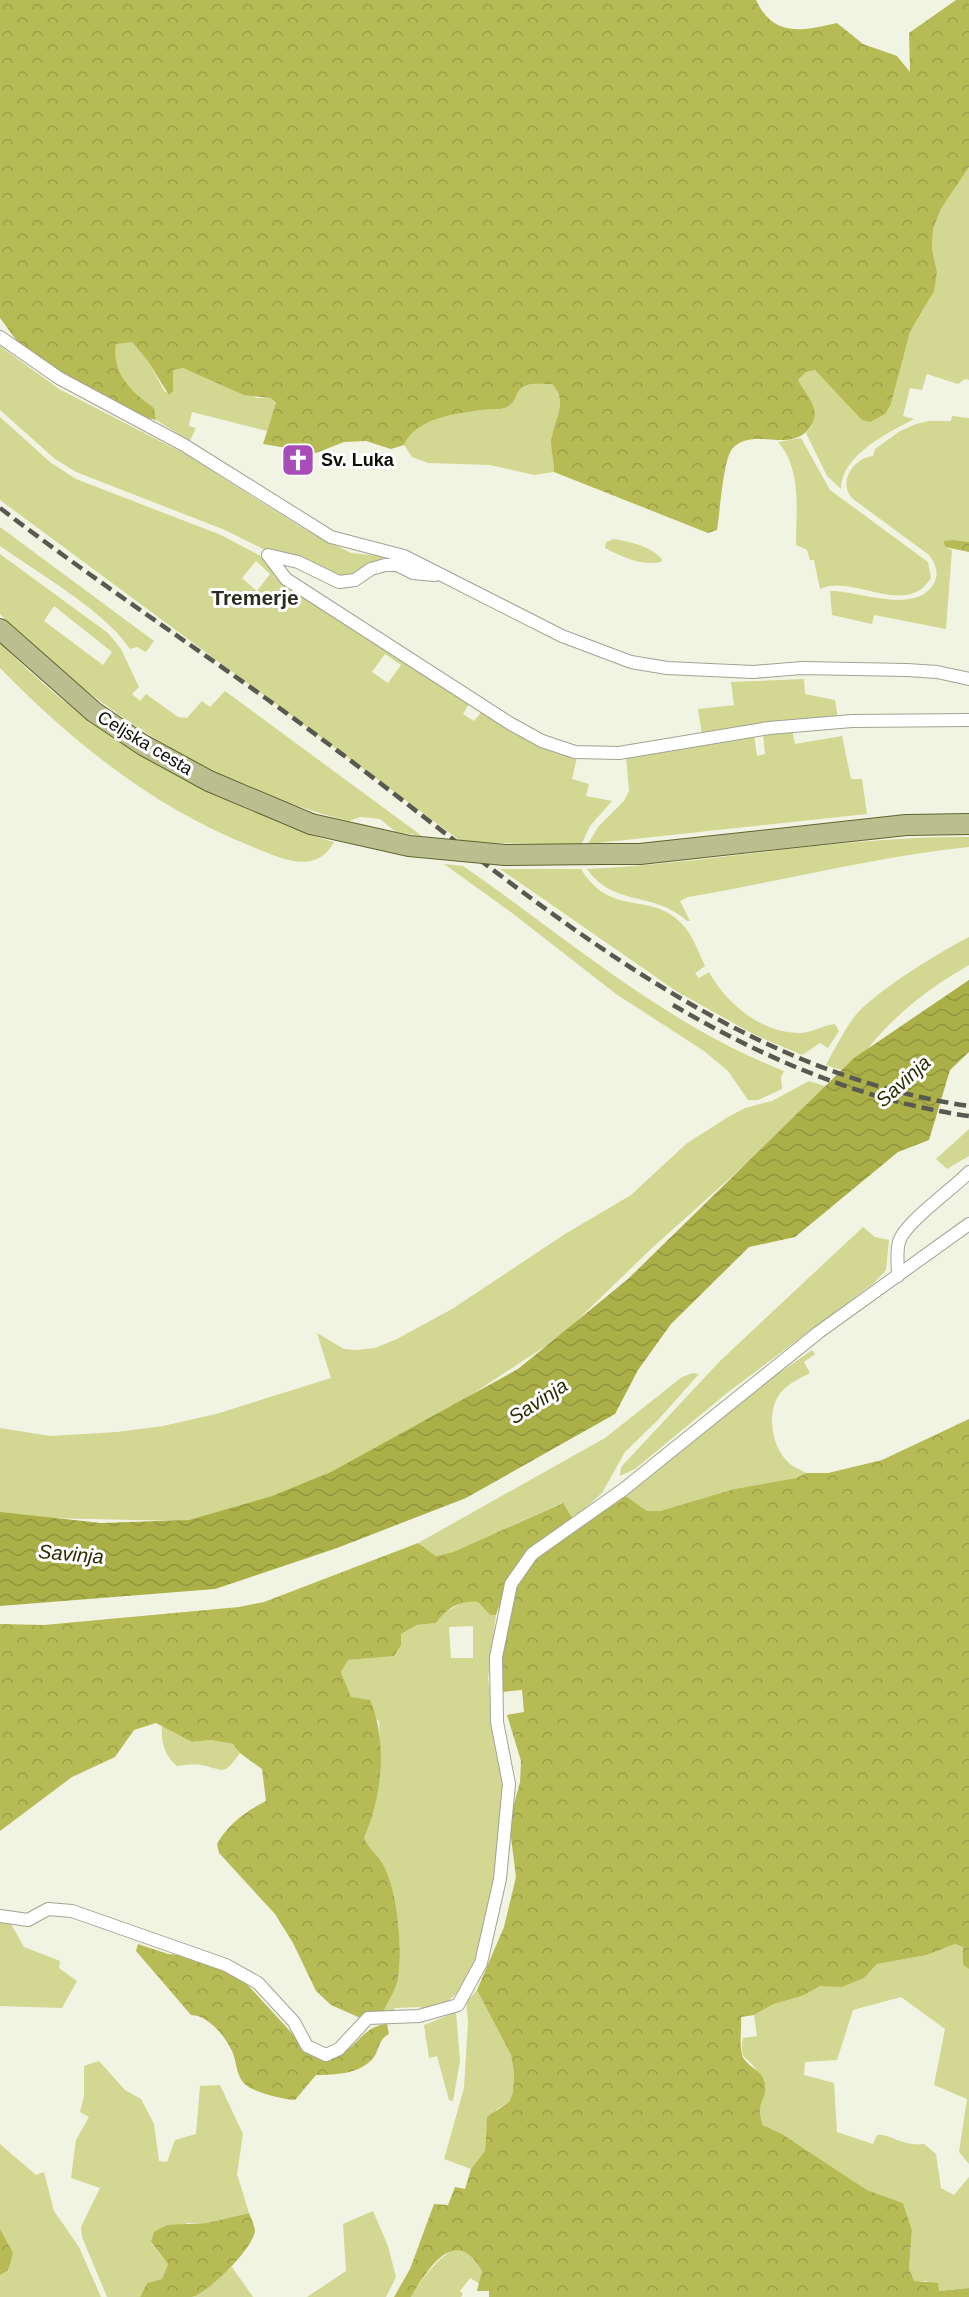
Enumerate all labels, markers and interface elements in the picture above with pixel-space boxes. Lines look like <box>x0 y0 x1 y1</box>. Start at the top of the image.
church icon: Sv. Luka <box>280 442 316 478</box>
place label: Sv. Luka <box>321 450 395 470</box>
district label: Tremerje <box>211 586 299 609</box>
street label: Celjska cesta <box>94 707 197 780</box>
water label: Savinja <box>871 1051 935 1111</box>
water label: Savinja <box>504 1374 572 1428</box>
water label: Savinja <box>37 1540 105 1568</box>

